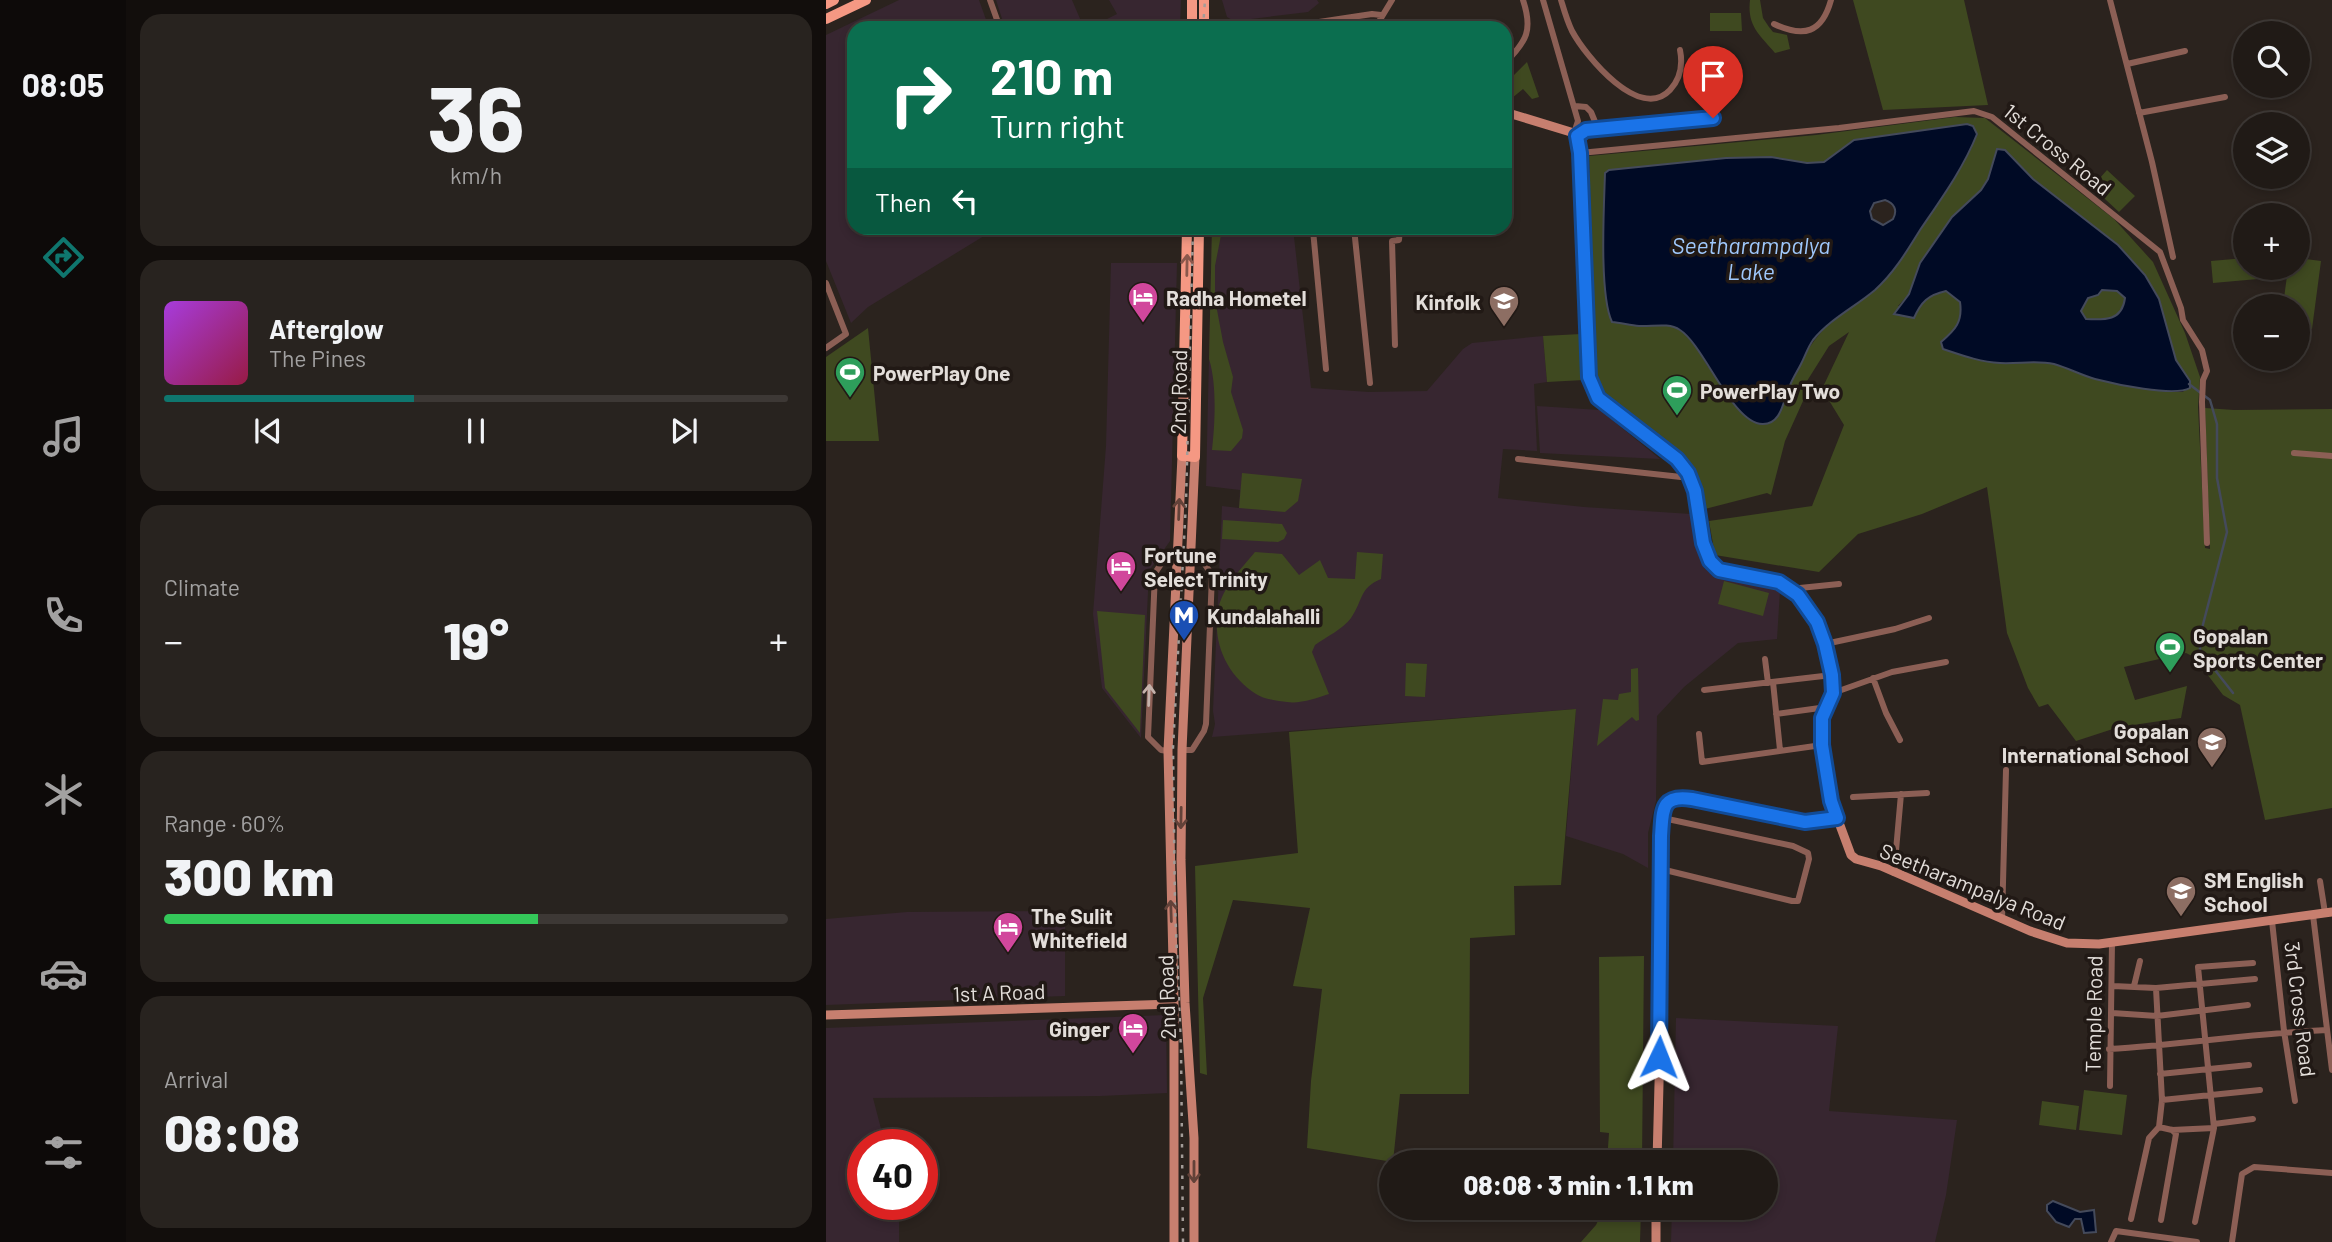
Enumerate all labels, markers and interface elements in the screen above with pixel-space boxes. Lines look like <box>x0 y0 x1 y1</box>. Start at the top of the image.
map controls <box>2233 21 2310 371</box>
button: search <box>2233 21 2310 98</box>
text: 210 m <box>990 46 1113 105</box>
pin <box>1683 46 1743 118</box>
icon: right <box>875 49 966 140</box>
icon: arrive <box>1694 57 1732 95</box>
text: 36 <box>427 61 525 170</box>
text: 08:05 <box>22 65 104 103</box>
street label: 1st Cross Road <box>1999 98 2117 200</box>
text: Turn right <box>990 106 1125 144</box>
button: layers <box>2233 112 2310 189</box>
text: km/h <box>450 161 502 189</box>
icon: left <box>946 182 984 220</box>
text: Then <box>875 186 932 217</box>
button: + <box>2233 203 2310 280</box>
water label: Seetharampalya Lake <box>1672 231 1831 285</box>
icon: directions <box>39 233 88 282</box>
one-way arrow <box>1180 254 1193 277</box>
hotel icon: Radha Hometel <box>1126 280 1160 324</box>
school or university icon: Kinfolk <box>1487 284 1521 328</box>
place label: Radha Hometel <box>1166 285 1307 310</box>
place label: Kinfolk <box>1415 289 1481 314</box>
button: − <box>2233 294 2310 371</box>
text: Afterglow <box>269 313 384 344</box>
text: The Pines <box>269 344 366 372</box>
street label: 2nd Road <box>1165 350 1191 434</box>
sports icon: PowerPlay One <box>833 355 867 399</box>
place label: PowerPlay One <box>873 360 1010 385</box>
sports icon: PowerPlay Two <box>1660 373 1694 417</box>
place label: PowerPlay Two <box>1700 378 1840 403</box>
icon: music <box>39 412 88 461</box>
icon: previous <box>249 412 287 450</box>
icon: pause <box>457 412 495 450</box>
icon: next <box>665 412 703 450</box>
one-way arrow <box>1173 498 1186 521</box>
place label: Fortune Select Trinity <box>1144 542 1268 591</box>
hotel icon: Fortune Select Trinity <box>1104 549 1138 593</box>
text: Climate <box>164 573 240 601</box>
icon: phone <box>39 591 88 640</box>
metro station icon: Kundalahalli <box>1167 598 1201 642</box>
place label: Kundalahalli <box>1207 603 1320 628</box>
text: 19° <box>443 608 509 670</box>
text: − <box>164 617 183 663</box>
text: + <box>769 617 788 663</box>
place label: Gopalan Sports Center <box>2193 623 2323 672</box>
sports icon: Gopalan Sports Center <box>2153 630 2187 674</box>
one-way arrow <box>1143 683 1156 706</box>
place label: Gopalan International School <box>2002 718 2189 767</box>
school or university icon: Gopalan International School <box>2195 725 2229 769</box>
icon: climate <box>39 770 88 819</box>
one-way arrow <box>1175 807 1188 830</box>
text: Range · 60% <box>164 809 285 837</box>
street label: Seetharampalya Road <box>1877 837 2069 935</box>
text: 300 km <box>164 844 334 906</box>
place label: SM English School <box>2204 867 2304 916</box>
school or university icon: SM English School <box>2164 874 2198 918</box>
one-way arrow <box>1165 900 1178 923</box>
place label: The Sulit Whitefield <box>1031 903 1128 952</box>
hotel icon: The Sulit Whitefield <box>991 910 1025 954</box>
street label: 3rd Cross Road <box>2280 940 2322 1078</box>
icon: car <box>39 949 88 998</box>
street label: 2nd Road <box>1152 954 1180 1040</box>
street label: Temple Road <box>2079 955 2107 1073</box>
street label: 1st A Road <box>952 978 1046 1006</box>
hotel icon: Ginger <box>1116 1011 1150 1055</box>
place label: Ginger <box>1049 1016 1110 1041</box>
position arrow <box>1622 1020 1696 1094</box>
text: Arrival <box>164 1065 228 1093</box>
text: 08:08 <box>164 1100 300 1162</box>
icon: filters <box>39 1128 88 1177</box>
speed limit sign: 40 <box>847 1129 938 1220</box>
one-way arrow <box>1187 1161 1201 1184</box>
text: 08:08 · 3 min · 1.1 km <box>1463 1169 1694 1200</box>

